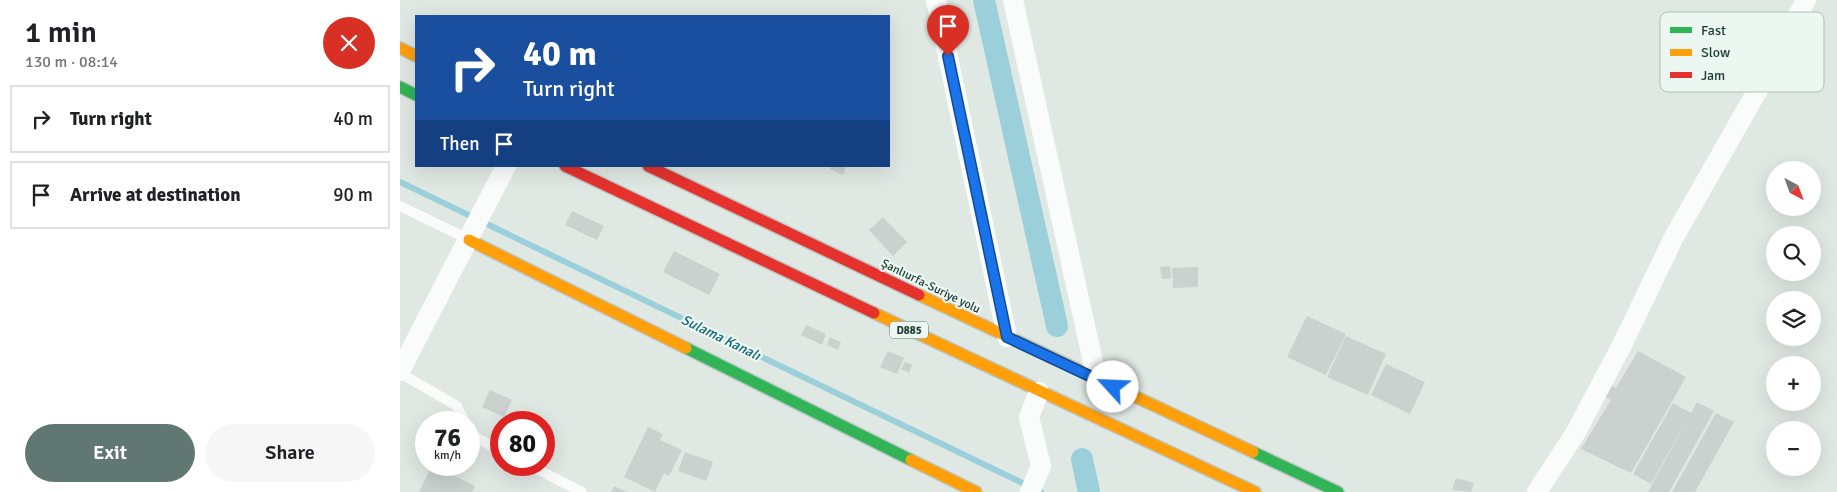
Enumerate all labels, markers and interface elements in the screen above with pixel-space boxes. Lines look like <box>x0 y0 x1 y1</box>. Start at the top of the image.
pin <box>927 5 969 56</box>
icon: arrive <box>934 12 962 40</box>
legend <box>1660 12 1824 92</box>
text: 1 min <box>25 14 97 51</box>
button: close <box>323 17 375 69</box>
text: Fast <box>1701 22 1726 39</box>
text: 40 m <box>523 32 597 75</box>
icon: right <box>440 35 505 100</box>
text: Slow <box>1701 44 1730 61</box>
text: 130 m · 08:14 <box>25 52 118 72</box>
text: Jam <box>1701 67 1725 84</box>
text: Turn right <box>523 75 615 102</box>
icon: right <box>27 105 55 133</box>
text: Turn right <box>70 107 152 131</box>
text: 40 m <box>333 107 373 131</box>
icon: arrive <box>490 130 518 158</box>
text: Then <box>440 132 480 156</box>
north arrow <box>1766 161 1821 216</box>
map controls <box>1766 161 1821 476</box>
icon: arrive <box>27 181 55 209</box>
text: Arrive at destination <box>70 183 241 207</box>
text: 90 m <box>333 183 373 207</box>
button: search <box>1766 226 1821 281</box>
street label: Şanlıurfa-Suriye yolu <box>879 256 983 317</box>
button: layers <box>1766 291 1821 346</box>
water label: Sulama Kanalı <box>678 311 764 364</box>
road number: D885 <box>890 322 928 338</box>
button: + <box>1766 356 1821 411</box>
position arrow <box>1086 360 1138 412</box>
speed limit sign: 80 <box>490 411 555 476</box>
button: − <box>1766 421 1821 476</box>
text: 76 <box>434 422 461 453</box>
button: Exit <box>25 424 195 482</box>
button: Share <box>205 424 375 482</box>
text: km/h <box>434 448 461 463</box>

